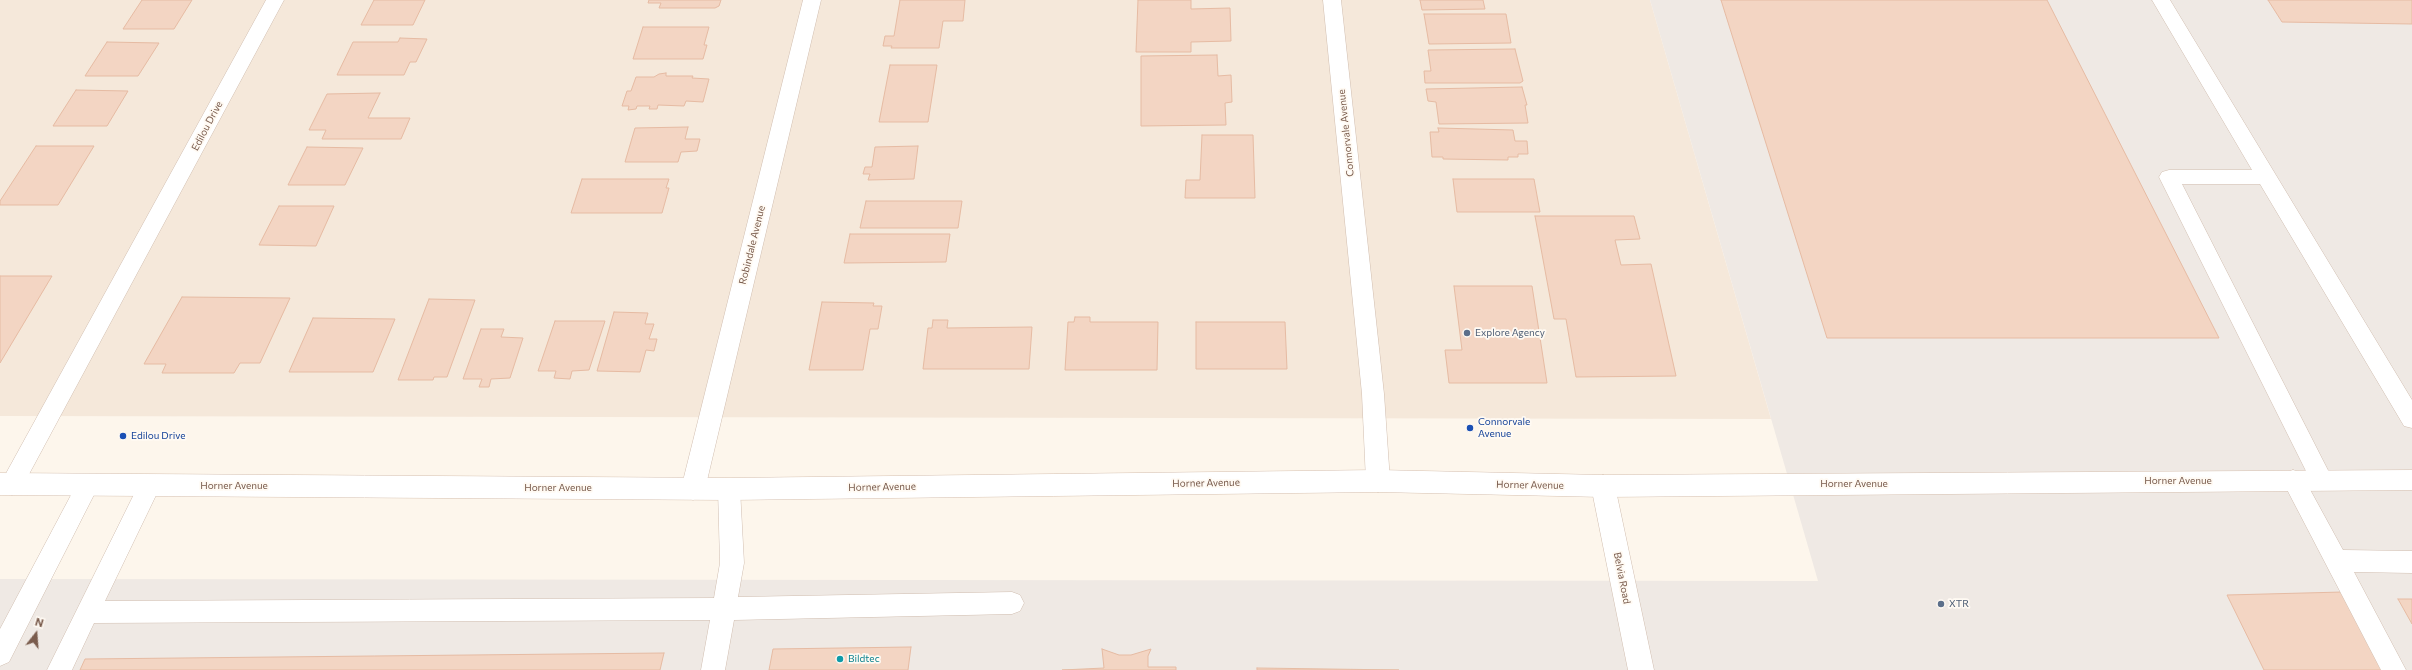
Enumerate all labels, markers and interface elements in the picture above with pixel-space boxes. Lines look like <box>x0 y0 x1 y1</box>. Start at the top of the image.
street label: Connorvale Avenue <box>1335 89 1357 177</box>
street label: Edilou Drive <box>189 99 225 153</box>
street label: Robindale Avenue <box>736 204 768 286</box>
place label: Explore Agency <box>1475 327 1545 339</box>
marker: Explore Agency <box>1462 328 1472 338</box>
place label: Connorvale Avenue <box>1478 416 1530 440</box>
marker: Connorvale Avenue <box>1465 423 1475 433</box>
place label: Edilou Drive <box>131 430 185 442</box>
marker: Edilou Drive <box>118 431 128 441</box>
street label: Horner Avenue <box>2144 475 2212 487</box>
street label: Horner Avenue <box>1172 476 1240 490</box>
street label: Horner Avenue <box>1496 478 1564 492</box>
street label: Horner Avenue <box>1820 478 1888 490</box>
street label: Horner Avenue <box>200 480 268 492</box>
street label: Horner Avenue <box>848 480 916 494</box>
street label: Horner Avenue <box>524 482 592 494</box>
street label: Belvia Road <box>1611 551 1633 605</box>
place label: XTR <box>1949 598 1969 610</box>
marker: XTR <box>1936 599 1946 609</box>
north arrow <box>16 614 56 654</box>
text: N <box>34 615 45 629</box>
place label: Bildtec <box>848 653 880 665</box>
marker: Bildtec <box>835 654 845 664</box>

